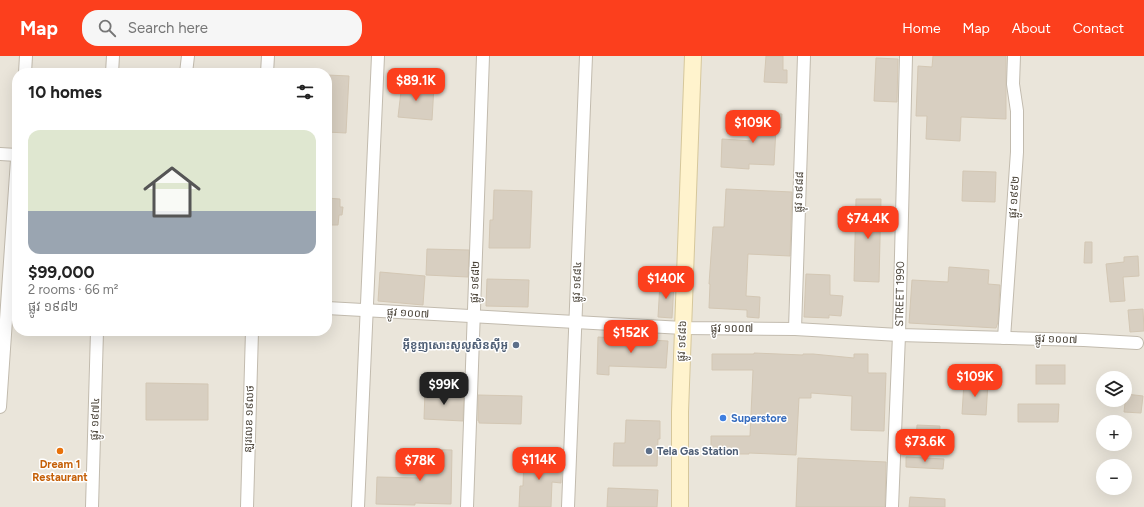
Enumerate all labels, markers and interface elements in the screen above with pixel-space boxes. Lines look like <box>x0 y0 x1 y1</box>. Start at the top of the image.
search box <box>82 10 362 46</box>
text: Map <box>20 17 58 40</box>
icon: search <box>96 17 118 39</box>
text: Search here <box>128 19 208 37</box>
text: Home <box>902 20 941 37</box>
text: Map <box>963 20 990 37</box>
text: About <box>1012 20 1051 37</box>
text: Contact <box>1073 20 1124 37</box>
pin: $89.1K <box>383 68 449 102</box>
text: $89.1K <box>396 73 436 88</box>
icon: filters <box>294 81 316 103</box>
text: 10 homes <box>28 82 102 102</box>
pin: $109K <box>725 110 781 144</box>
text: $109K <box>734 115 772 130</box>
icon: home <box>136 156 208 228</box>
street label: ផ្លុវ ១៩៨៨ <box>792 171 809 213</box>
street label: ផ្លូវ ១៩៩២ <box>1006 175 1025 219</box>
pin: $74.4K <box>835 206 901 240</box>
text: $74.4K <box>847 211 889 226</box>
street label: ផ្លូវ ១៩៨២ <box>468 261 485 304</box>
street label: ផ្លូវ ១៩៨៤ <box>570 261 587 303</box>
street label: STREET 1990 <box>893 261 907 327</box>
text: $99,000 <box>28 262 95 282</box>
pin: $140K <box>638 266 694 300</box>
text: $140K <box>647 271 685 286</box>
text: 2 rooms · 66 m² <box>28 282 118 297</box>
text: ផ្លូវ ១៩៨២ <box>28 299 78 314</box>
street label: ផ្លូវ ១០០៧ <box>386 305 430 324</box>
pin: $152K <box>603 320 659 354</box>
street label: ផ្លូវ ១៩៨៦ <box>675 320 692 362</box>
street label: ផ្លូវ ១០០៧ <box>711 322 753 338</box>
text: $152K <box>613 325 649 340</box>
street label: ផ្លូវ ១០០៧ <box>1034 332 1078 349</box>
place label: អ៊ីខូញសោះសូលូសិនស៊ីអូ <box>402 337 508 352</box>
marker: អ៊ីខូញសោះសូលូសិនស៊ីអូ <box>511 340 521 350</box>
pin: $109K <box>947 364 1003 398</box>
text: $109K <box>956 369 994 384</box>
map controls <box>1096 371 1132 495</box>
button: layers <box>1096 371 1132 407</box>
pin: $99K <box>420 372 468 406</box>
text: $99K <box>429 377 459 392</box>
street label: ន្ឡរលេខ ១៩លថ <box>241 385 257 453</box>
street label: ផ្លូវ ១៩៧៤ <box>88 397 105 441</box>
place label: Superstore <box>731 412 787 425</box>
marker: Superstore <box>718 413 728 423</box>
button: + <box>1096 415 1132 451</box>
pin: $73.6K <box>892 429 958 463</box>
text: $73.6K <box>904 434 946 449</box>
place label: Tela Gas Station <box>657 445 739 458</box>
marker: Dream 1 Restaurant <box>55 446 65 456</box>
marker: Tela Gas Station <box>644 446 654 456</box>
pin: $114K <box>511 447 567 481</box>
pin: $78K <box>396 448 444 482</box>
text: $114K <box>521 452 557 467</box>
text: $78K <box>404 453 436 468</box>
place label: Dream 1 Restaurant <box>32 458 88 484</box>
button: − <box>1096 459 1132 495</box>

